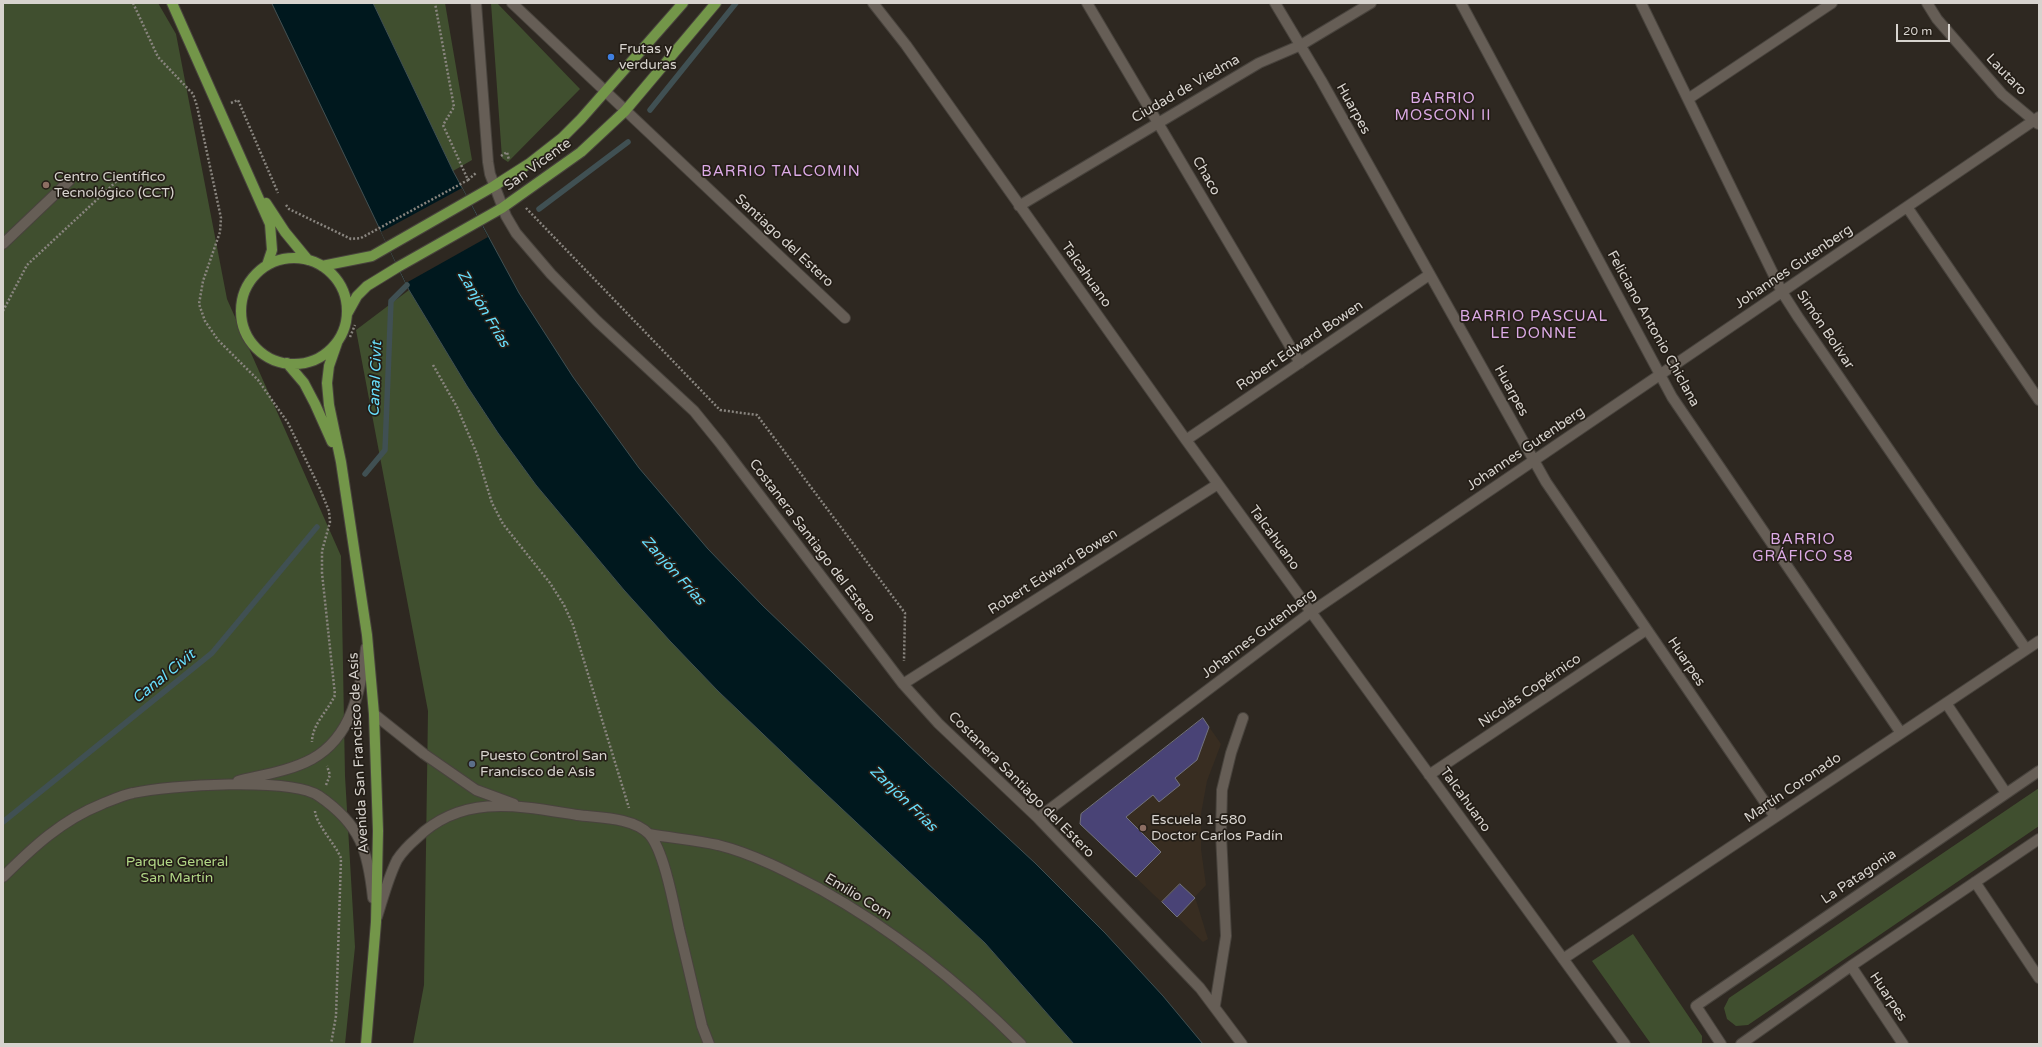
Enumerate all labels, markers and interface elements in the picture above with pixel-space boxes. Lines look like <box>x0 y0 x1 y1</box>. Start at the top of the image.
scale bar <box>1898 16 1952 42</box>
text: 20 m <box>1903 24 1932 38</box>
place label: Frutas y verduras <box>619 41 677 74</box>
street label: Ciudad de Viedma <box>1129 51 1243 127</box>
street label: Lautaro <box>1982 51 2030 99</box>
marker: Frutas y verduras <box>606 52 616 62</box>
street label: Huarpes <box>1332 81 1374 137</box>
district label: BARRIO MOSCONI II <box>1395 90 1491 125</box>
street label: San Vicente <box>501 135 575 195</box>
street label: Chaco <box>1188 154 1224 198</box>
district label: BARRIO TALCOMIN <box>701 163 861 181</box>
place label: Centro Científico Tecnológico (CCT) <box>54 169 174 202</box>
marker: Centro Científico Tecnológico (CCT) <box>41 180 51 190</box>
street label: Santiago del Estero <box>731 191 837 291</box>
street label: Johannes Gutenberg <box>1732 221 1856 313</box>
street label: Talcahuano <box>1057 239 1115 311</box>
street label: Feliciano Antonio Chiclana <box>1603 248 1703 410</box>
water label: Zanjón Frías <box>453 267 513 351</box>
street label: Simón Bolívar <box>1793 288 1857 372</box>
street label: Robert Edward Bowen <box>1233 297 1367 395</box>
district label: BARRIO PASCUAL LE DONNE <box>1460 308 1608 343</box>
water label: Canal Civit <box>366 341 386 417</box>
street label: Huarpes <box>1490 363 1532 419</box>
street label: Johannes Gutenberg <box>1464 403 1588 495</box>
street label: Costanera Santiago del Estero <box>745 456 879 626</box>
street label: Talcahuano <box>1245 502 1303 574</box>
street label: Robert Edward Bowen <box>985 525 1121 619</box>
district label: BARRIO GRÁFICO S8 <box>1752 531 1854 566</box>
water label: Zanjón Frías <box>637 533 709 609</box>
street label: Johannes Gutenberg <box>1199 586 1319 682</box>
street label: Huarpes <box>1663 634 1709 690</box>
water label: Canal Civit <box>129 646 199 708</box>
street label: Nicolás Copérnico <box>1475 650 1585 732</box>
street label: Avenida San Francisco de Asís <box>345 652 373 854</box>
street label: Costanera Santiago del Estero <box>944 708 1098 862</box>
place label: Puesto Control San Francisco de Asis <box>480 748 607 780</box>
street label: Martín Coronado <box>1741 749 1845 827</box>
marker: Puesto Control San Francisco de Asis <box>467 759 477 769</box>
water label: Zanjón Frías <box>865 762 941 836</box>
street label: Talcahuano <box>1436 764 1494 836</box>
place label: Escuela 1-580 Doctor Carlos Padín <box>1151 812 1283 844</box>
marker: Escuela 1-580 Doctor Carlos Padín <box>1138 823 1148 833</box>
street label: La Patagonia <box>1818 846 1900 908</box>
park label: Parque General San Martín <box>126 854 228 886</box>
street label: Emilio Com <box>821 870 895 924</box>
street label: Huarpes <box>1865 969 1911 1025</box>

